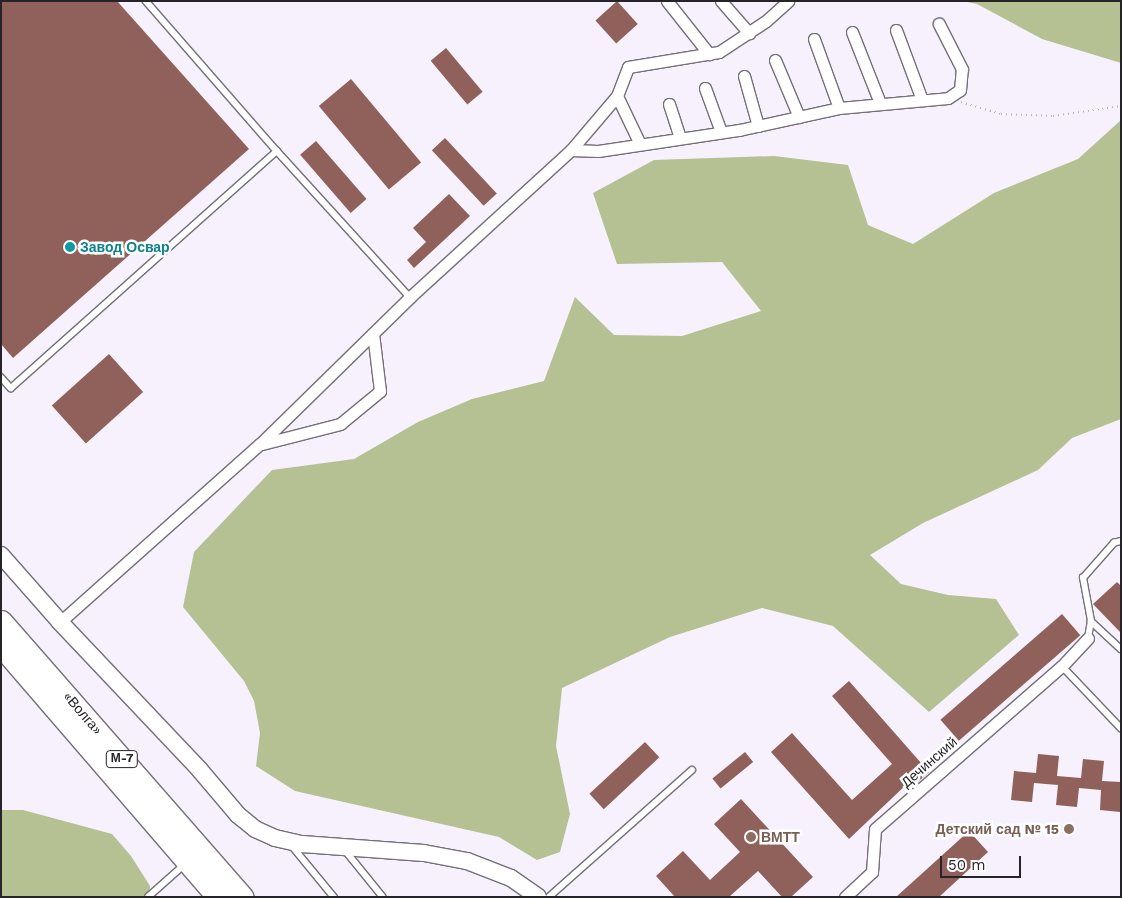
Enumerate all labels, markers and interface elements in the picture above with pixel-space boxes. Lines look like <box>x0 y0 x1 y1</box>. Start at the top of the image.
place label: Завод Освар <box>80 239 170 255</box>
marker: Завод Освар <box>64 241 76 253</box>
street label: «Волга» <box>60 688 106 738</box>
street label: Дечинский <box>898 733 960 791</box>
road number: М-7 <box>106 750 138 769</box>
place label: Детский сад № 15 <box>935 821 1059 837</box>
marker: Детский сад № 15 <box>1063 823 1075 835</box>
place label: ВМТТ <box>761 829 800 845</box>
marker: ВМТТ <box>745 831 757 843</box>
scale bar <box>942 846 1023 878</box>
text: 50 m <box>948 856 985 874</box>

